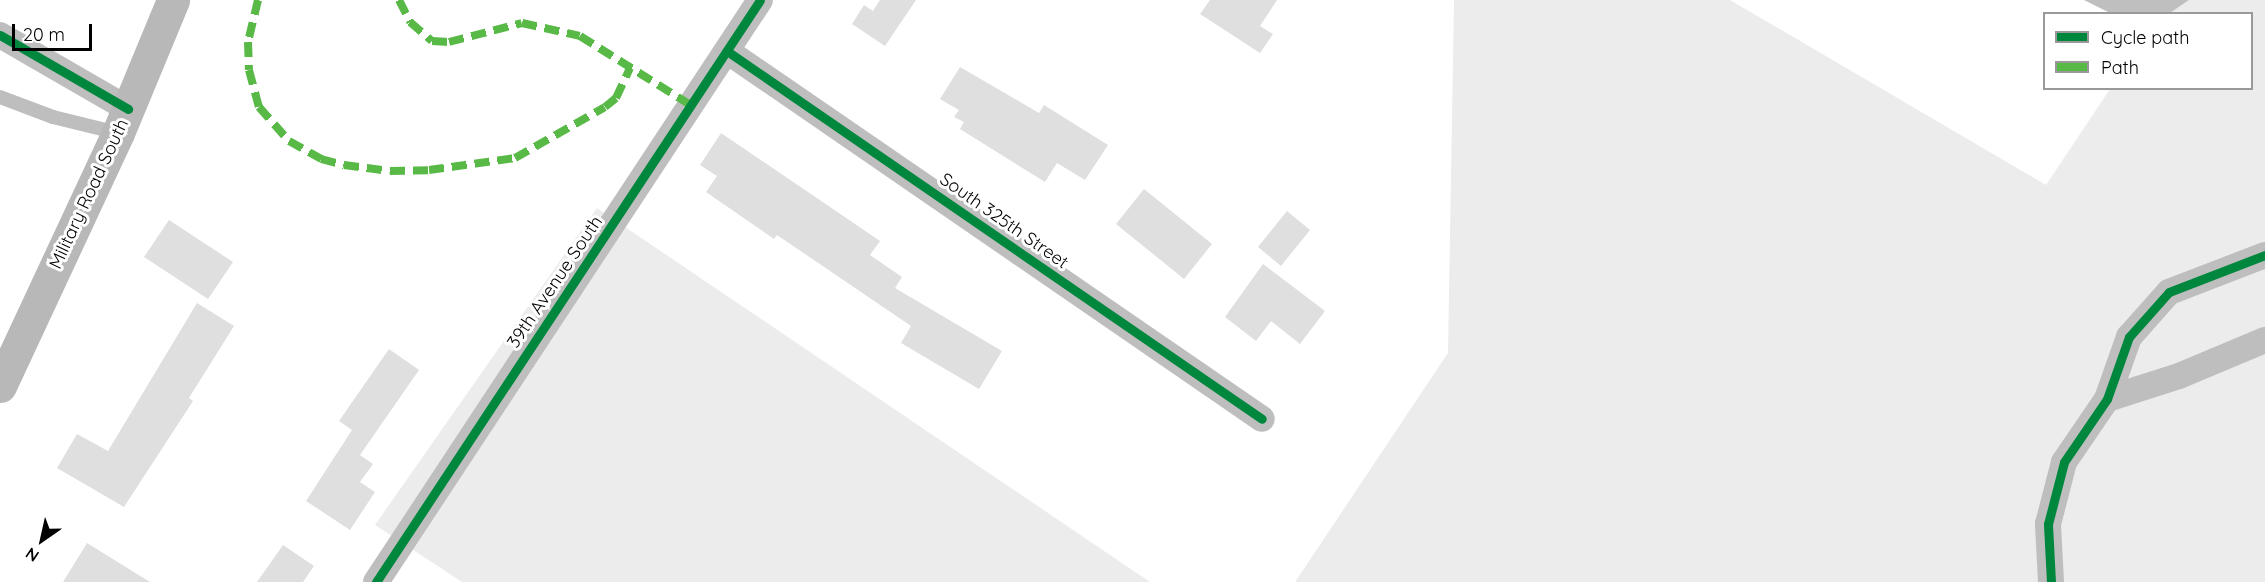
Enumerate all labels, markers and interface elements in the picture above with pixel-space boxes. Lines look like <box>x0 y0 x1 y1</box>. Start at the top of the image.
scale bar <box>15 12 94 50</box>
legend <box>2043 12 2253 90</box>
text: 20 m <box>23 23 65 46</box>
text: Cycle path <box>2101 26 2189 49</box>
text: Path <box>2101 56 2139 79</box>
street label: Military Road South <box>45 116 133 272</box>
street label: South 325th Street <box>936 169 1072 273</box>
street label: 39th Avenue South <box>503 212 607 352</box>
north arrow <box>12 510 72 570</box>
text: N <box>21 543 42 567</box>

